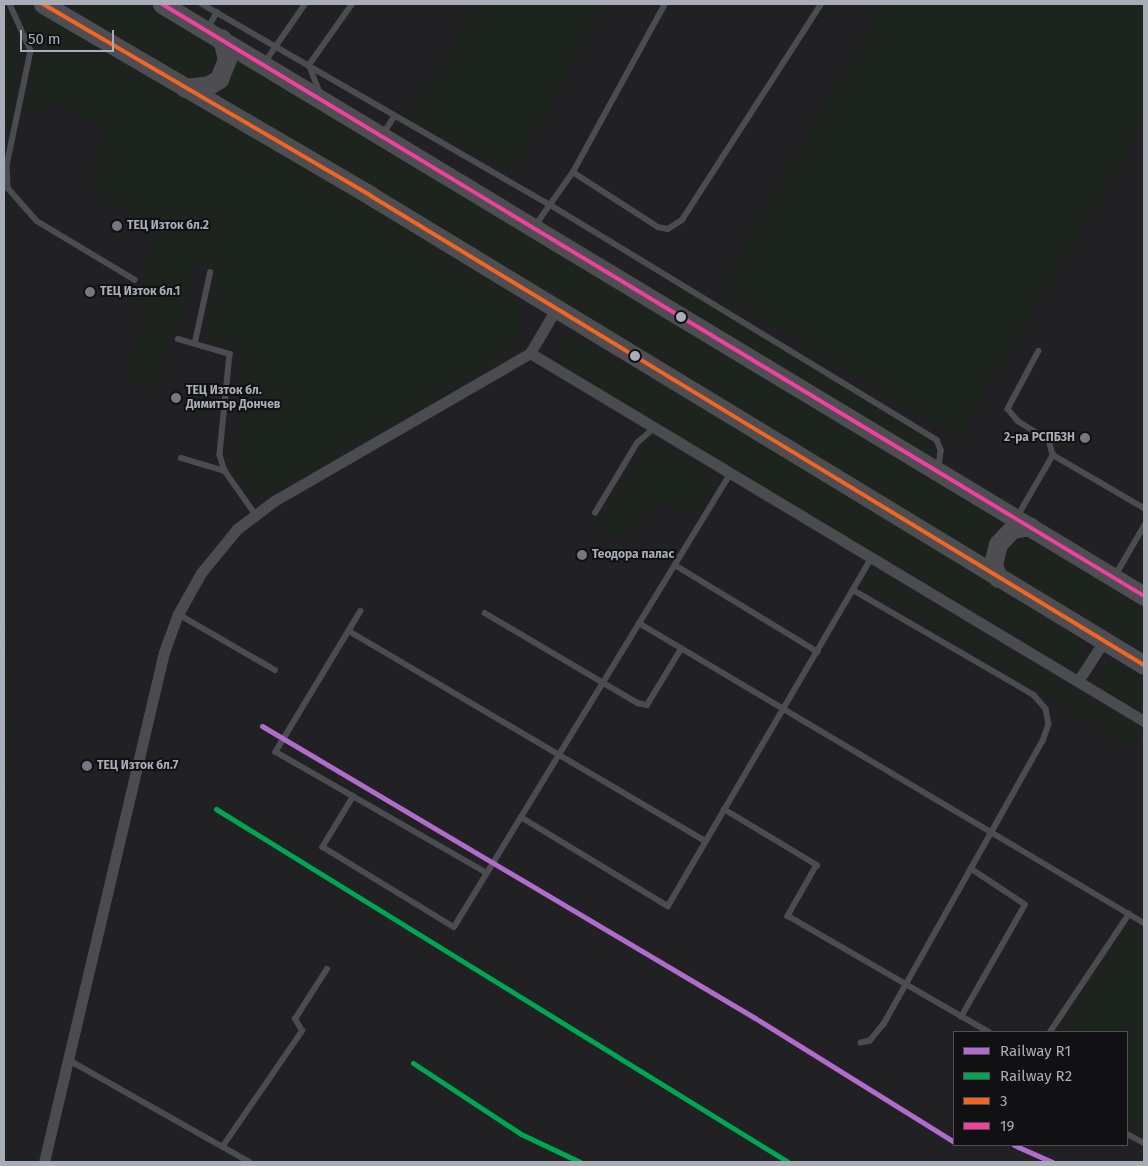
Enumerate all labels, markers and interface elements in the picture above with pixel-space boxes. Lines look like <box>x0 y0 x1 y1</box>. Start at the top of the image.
scale bar <box>22 20 116 52</box>
text: 50 m <box>28 30 61 48</box>
place label: ТЕЦ Изток бл.2 <box>127 219 209 233</box>
marker: ТЕЦ Изток бл.2 <box>111 220 123 232</box>
place label: ТЕЦ Изток бл.1 <box>100 285 180 299</box>
marker: ТЕЦ Изток бл.1 <box>84 286 96 298</box>
unlabelled marker <box>676 312 686 322</box>
unlabelled marker <box>630 351 640 361</box>
place label: ТЕЦ Изток бл. Димитър Дончев <box>186 384 281 412</box>
marker: ТЕЦ Изток бл. Димитър Дончев <box>170 392 182 404</box>
place label: 2-ра РСПБЗН <box>1004 431 1075 445</box>
marker: 2-ра РСПБЗН <box>1079 432 1091 444</box>
place label: Теодора палас <box>592 548 674 562</box>
marker: Теодора палас <box>576 549 588 561</box>
place label: ТЕЦ Изток бл.7 <box>97 759 178 773</box>
marker: ТЕЦ Изток бл.7 <box>81 760 93 772</box>
legend <box>953 1031 1128 1146</box>
text: Railway R1 <box>1000 1042 1071 1060</box>
text: Railway R2 <box>1000 1067 1072 1085</box>
text: 3 <box>1000 1092 1008 1110</box>
text: 19 <box>1000 1117 1014 1135</box>

